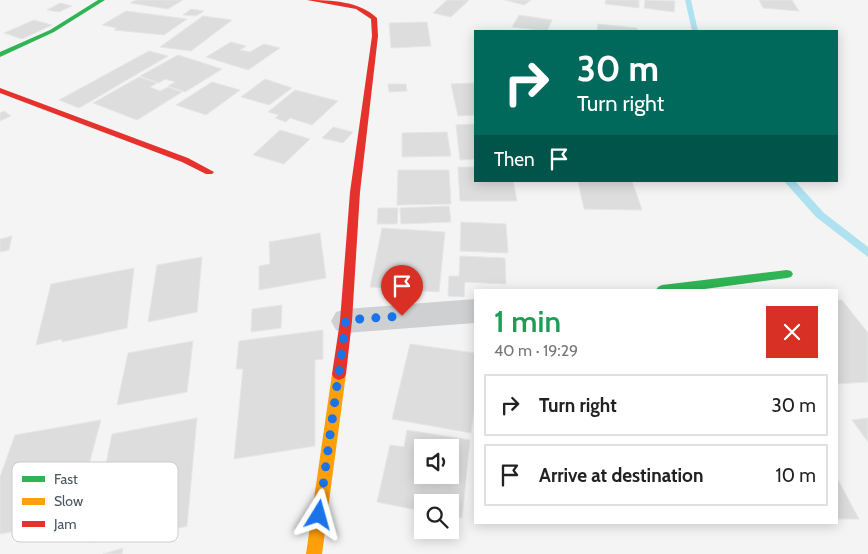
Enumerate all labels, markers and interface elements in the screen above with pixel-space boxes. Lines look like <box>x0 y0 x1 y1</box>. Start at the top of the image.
text: 30 m <box>577 47 659 90</box>
icon: right <box>494 50 559 115</box>
text: Turn right <box>577 90 664 117</box>
icon: arrive <box>545 145 573 173</box>
text: Then <box>494 148 535 171</box>
pin <box>381 265 423 316</box>
icon: arrive <box>388 272 416 300</box>
text: 1 min <box>494 303 561 340</box>
button: close <box>766 306 818 358</box>
text: 40 m · 19:29 <box>494 341 578 360</box>
icon: right <box>496 391 524 419</box>
text: Turn right <box>539 394 617 417</box>
text: 30 m <box>772 394 816 417</box>
map controls <box>414 439 459 539</box>
button: sound <box>414 439 459 484</box>
icon: arrive <box>496 461 524 489</box>
legend <box>12 462 178 542</box>
text: Arrive at destination <box>539 464 703 487</box>
text: 10 m <box>776 464 816 487</box>
text: Fast <box>54 470 78 488</box>
position arrow <box>292 488 344 540</box>
text: Slow <box>54 492 83 510</box>
button: search <box>414 494 459 539</box>
text: Jam <box>53 515 76 533</box>

